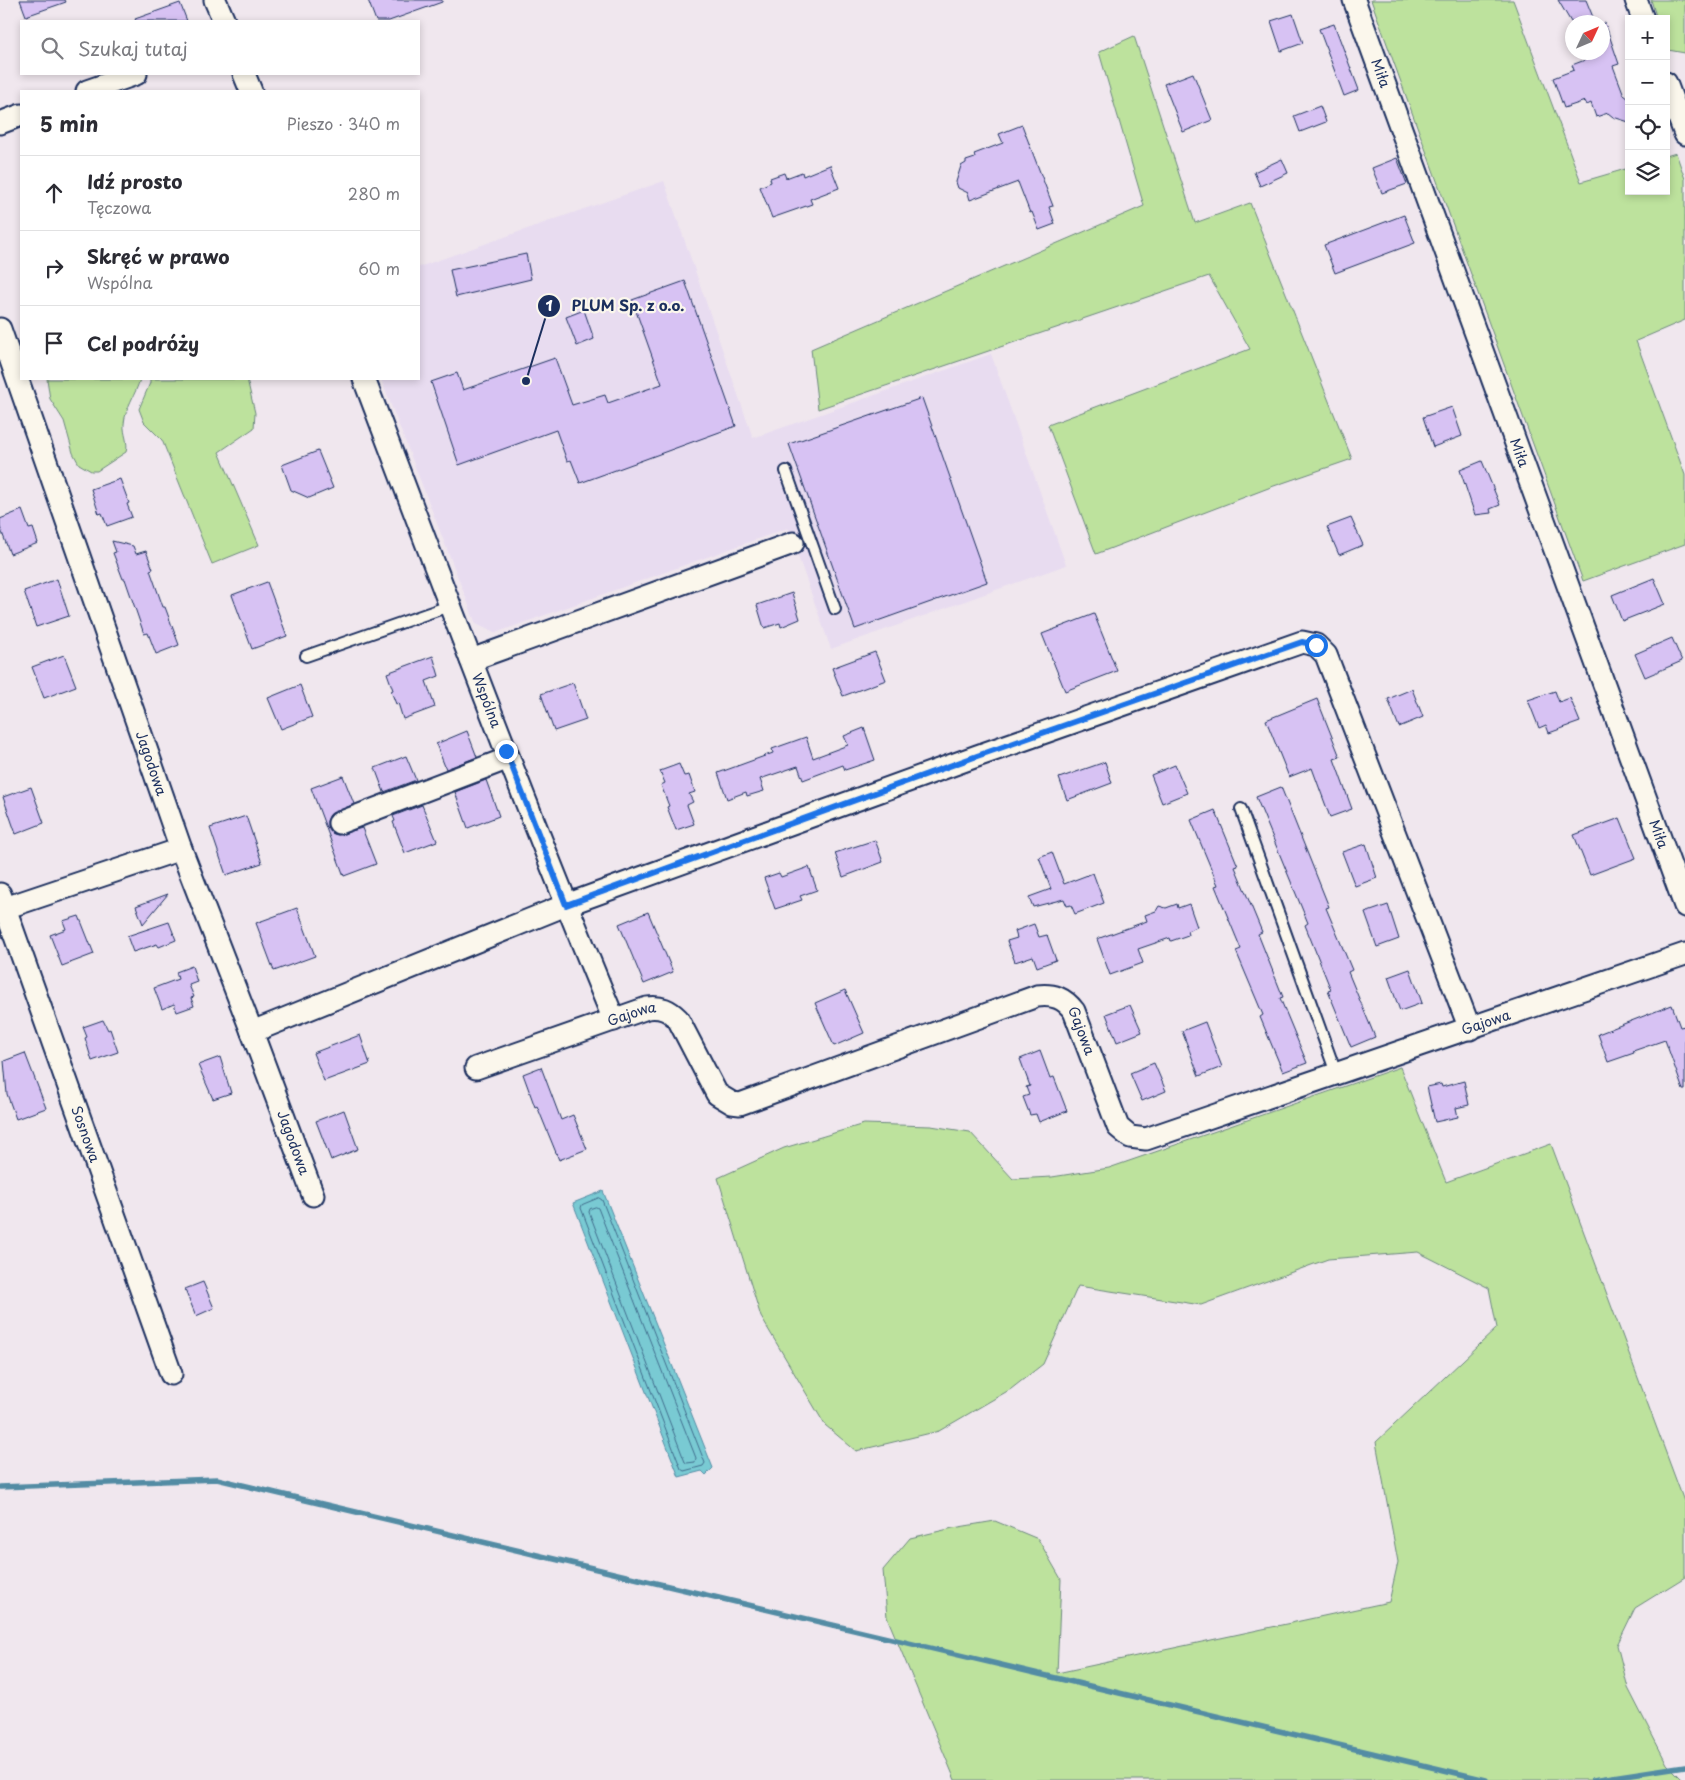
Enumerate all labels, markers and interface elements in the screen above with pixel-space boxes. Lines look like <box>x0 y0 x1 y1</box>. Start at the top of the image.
north arrow <box>1565 15 1610 60</box>
map controls <box>1625 15 1670 195</box>
button: + <box>1625 15 1670 60</box>
search box <box>20 20 420 75</box>
icon: search <box>38 34 66 62</box>
text: Szukaj tutaj <box>78 34 188 62</box>
street label: Miła <box>1366 56 1396 91</box>
button: − <box>1625 60 1670 105</box>
button: locate <box>1625 105 1670 150</box>
text: 5 min <box>40 107 98 139</box>
text: Pieszo · 340 m <box>287 111 400 135</box>
button: layers <box>1625 150 1670 195</box>
text: Idź prosto <box>87 167 183 195</box>
icon: ahead <box>40 179 68 207</box>
text: 280 m <box>348 181 400 205</box>
text: Tęczowa <box>87 195 151 219</box>
text: Skręć w prawo <box>87 242 230 270</box>
icon: right <box>40 254 68 282</box>
text: 60 m <box>358 256 400 280</box>
text: Wspólna <box>87 270 152 294</box>
callout: PLUM Sp. z o.o. <box>536 291 696 321</box>
text: 1 <box>545 293 553 316</box>
text: PLUM Sp. z o.o. <box>572 293 684 316</box>
icon: arrive <box>40 329 68 357</box>
text: Cel podróży <box>87 329 199 357</box>
street label: Miła <box>1505 435 1535 470</box>
route start <box>1305 634 1328 657</box>
street label: Wspólna <box>467 670 507 731</box>
street label: Jagodowa <box>131 728 173 799</box>
route end <box>495 740 518 763</box>
street label: Miła <box>1644 816 1674 852</box>
street label: Gajowa <box>604 996 657 1031</box>
street label: Gajowa <box>1063 1003 1101 1058</box>
street label: Gajowa <box>1458 1004 1513 1040</box>
street label: Sosnowa <box>66 1103 106 1165</box>
street label: Jagodowa <box>272 1107 316 1179</box>

